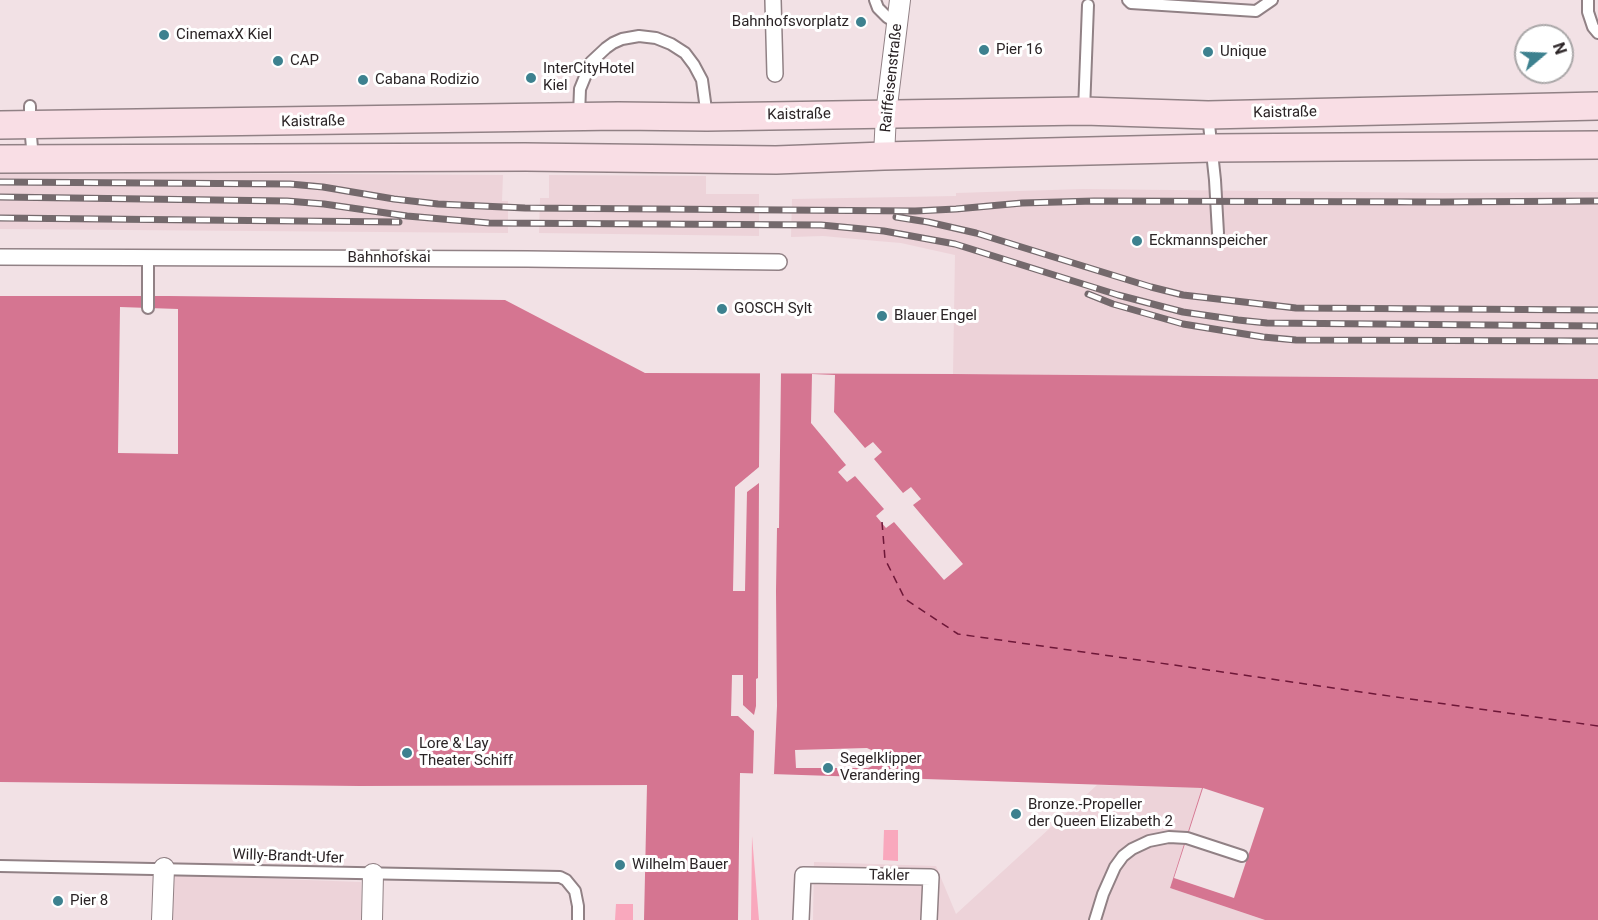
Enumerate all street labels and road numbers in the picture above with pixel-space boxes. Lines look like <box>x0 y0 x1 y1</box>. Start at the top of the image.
street label: Raiffeisenstraße <box>877 23 907 133</box>
street label: Kaistraße <box>1253 103 1317 123</box>
street label: Kaistraße <box>767 105 831 125</box>
street label: Kaistraße <box>281 112 345 132</box>
street label: Bahnhofskai <box>347 249 431 267</box>
street label: Willy-Brandt-Ufer <box>232 846 344 868</box>
street label: Takler <box>869 867 909 885</box>

